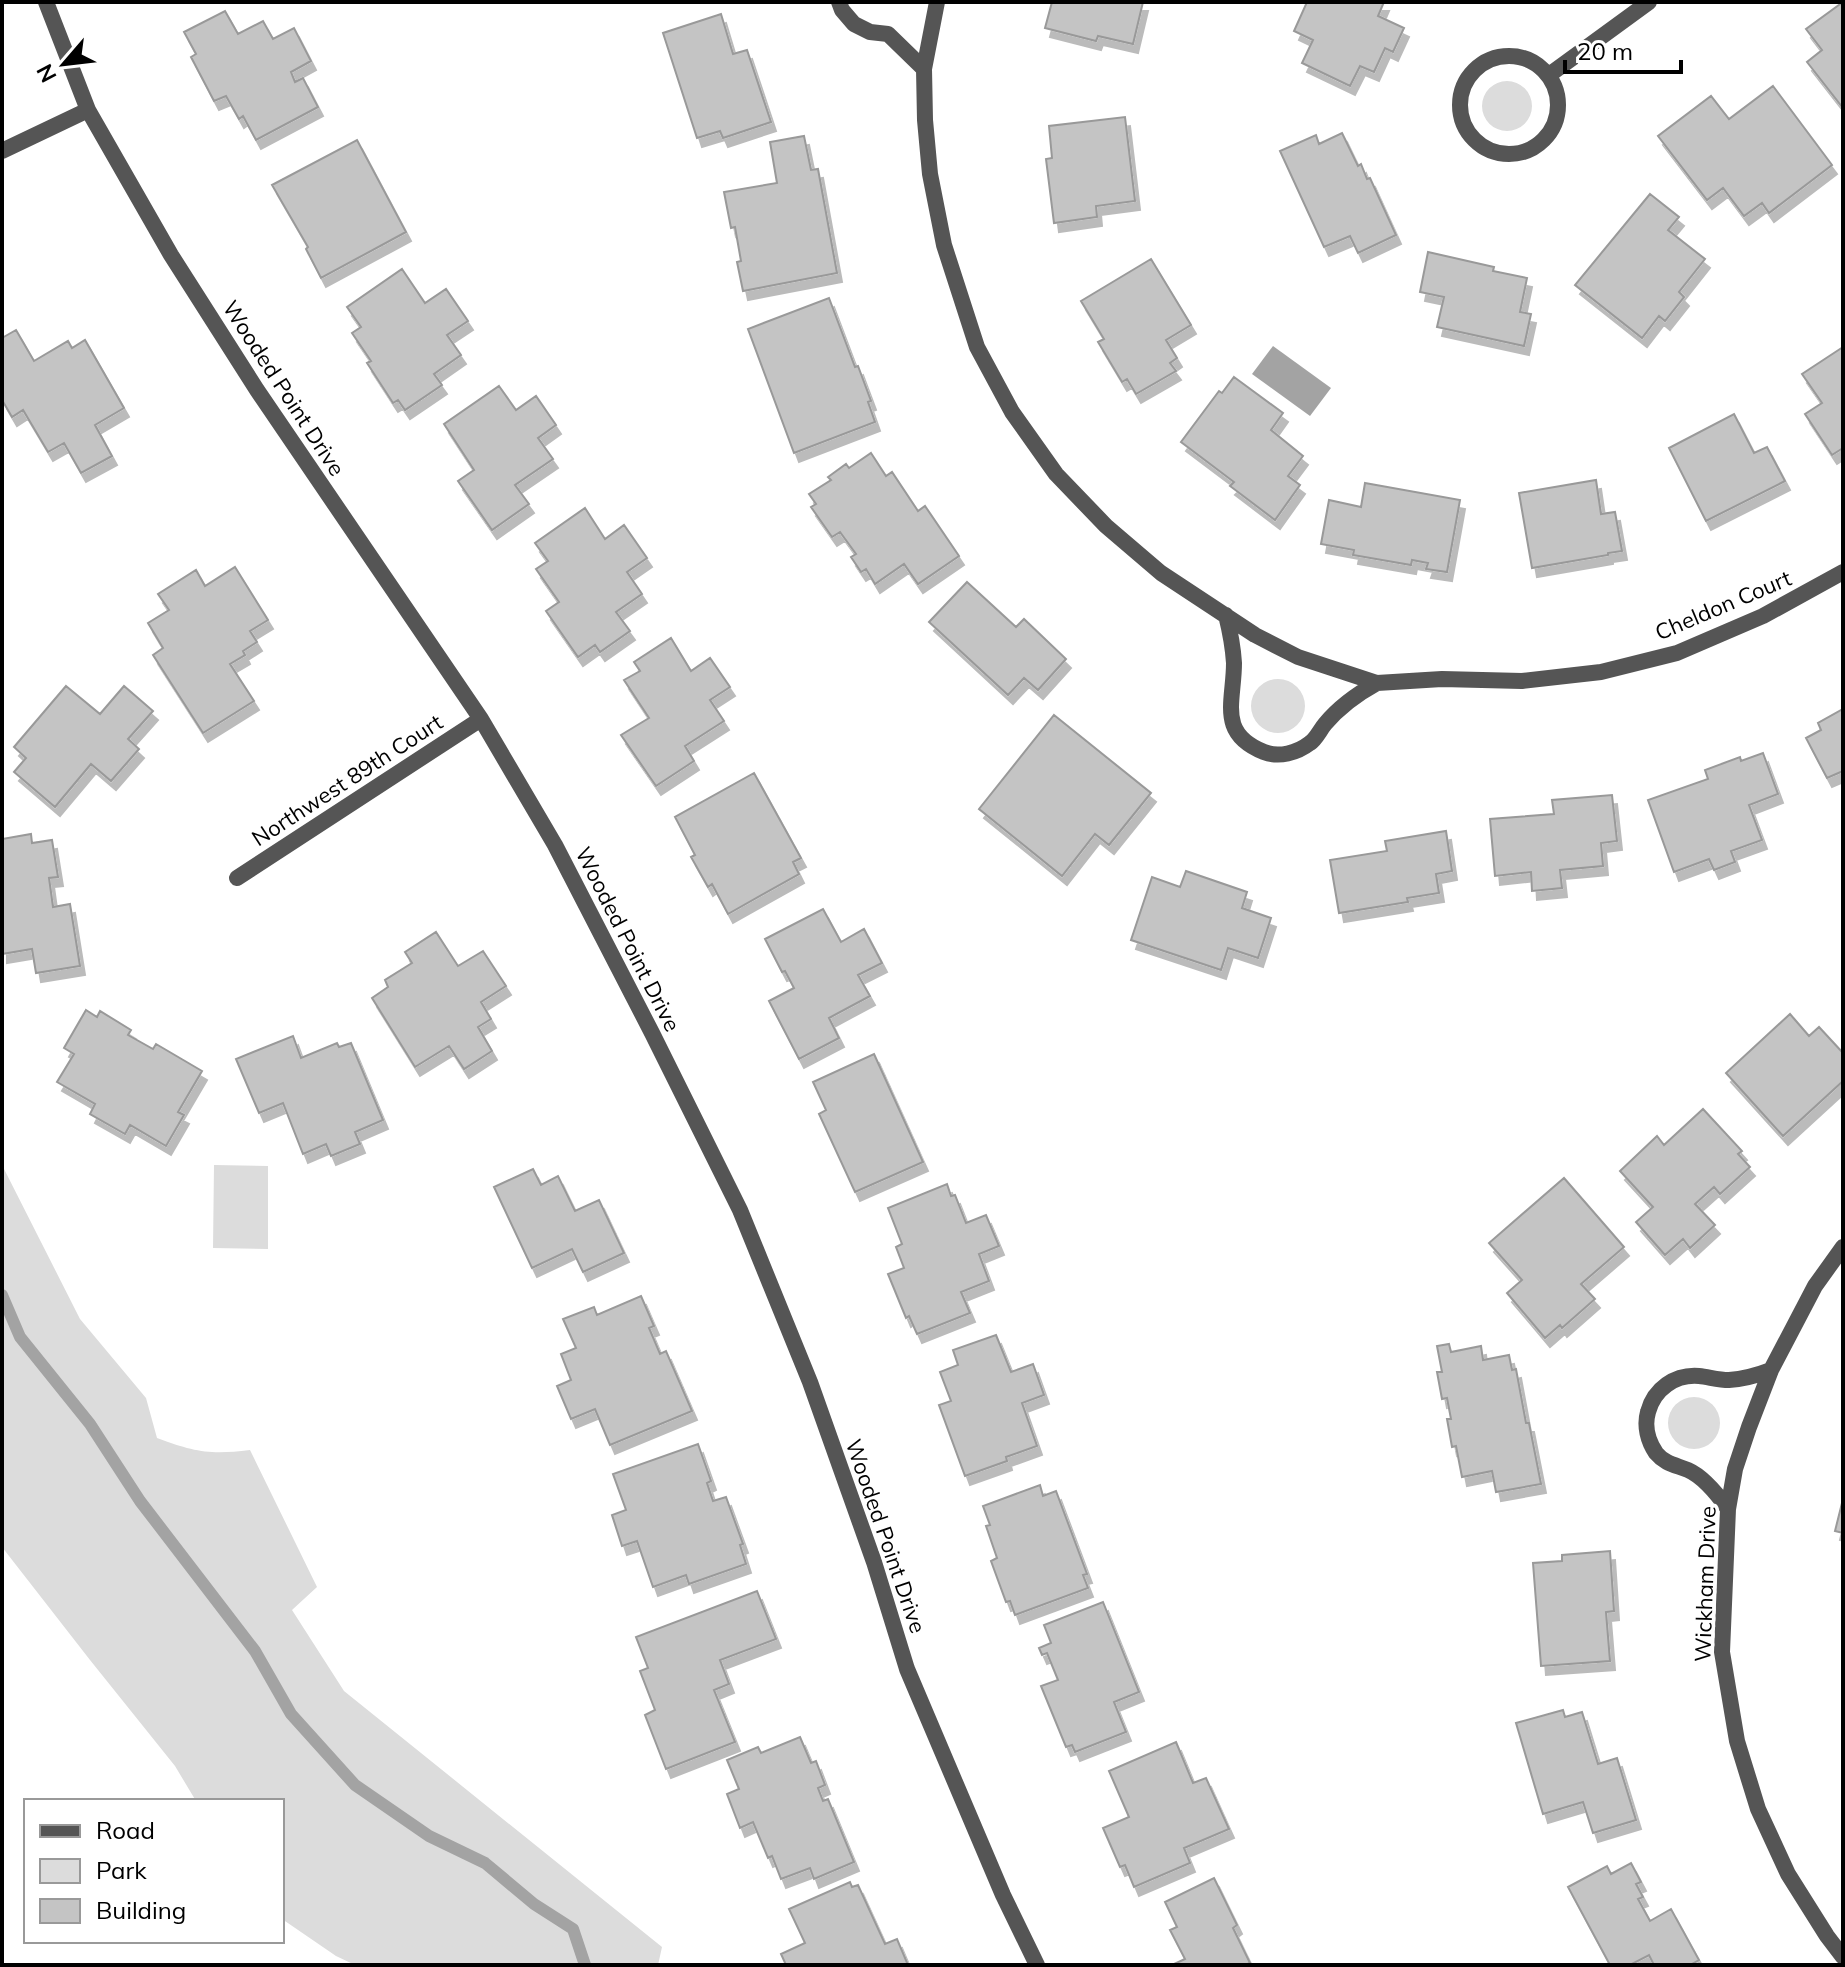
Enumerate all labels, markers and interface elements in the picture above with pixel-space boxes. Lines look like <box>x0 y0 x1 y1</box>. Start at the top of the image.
north arrow <box>24 24 104 104</box>
scale bar <box>1565 24 1681 74</box>
text: 20 m <box>1577 36 1633 66</box>
text: N <box>30 59 63 87</box>
street label: Wooded Point Drive <box>217 295 351 481</box>
street label: Cheldon Court <box>1651 564 1796 646</box>
street label: Northwest 89th Court <box>246 708 448 852</box>
street label: Wooded Point Drive <box>569 842 687 1036</box>
street label: Wooded Point Drive <box>840 1435 932 1637</box>
street label: Wickham Drive <box>1688 1505 1722 1663</box>
legend <box>24 1799 284 1943</box>
text: Road <box>96 1815 155 1845</box>
text: Park <box>96 1855 147 1885</box>
text: Building <box>96 1895 186 1925</box>

